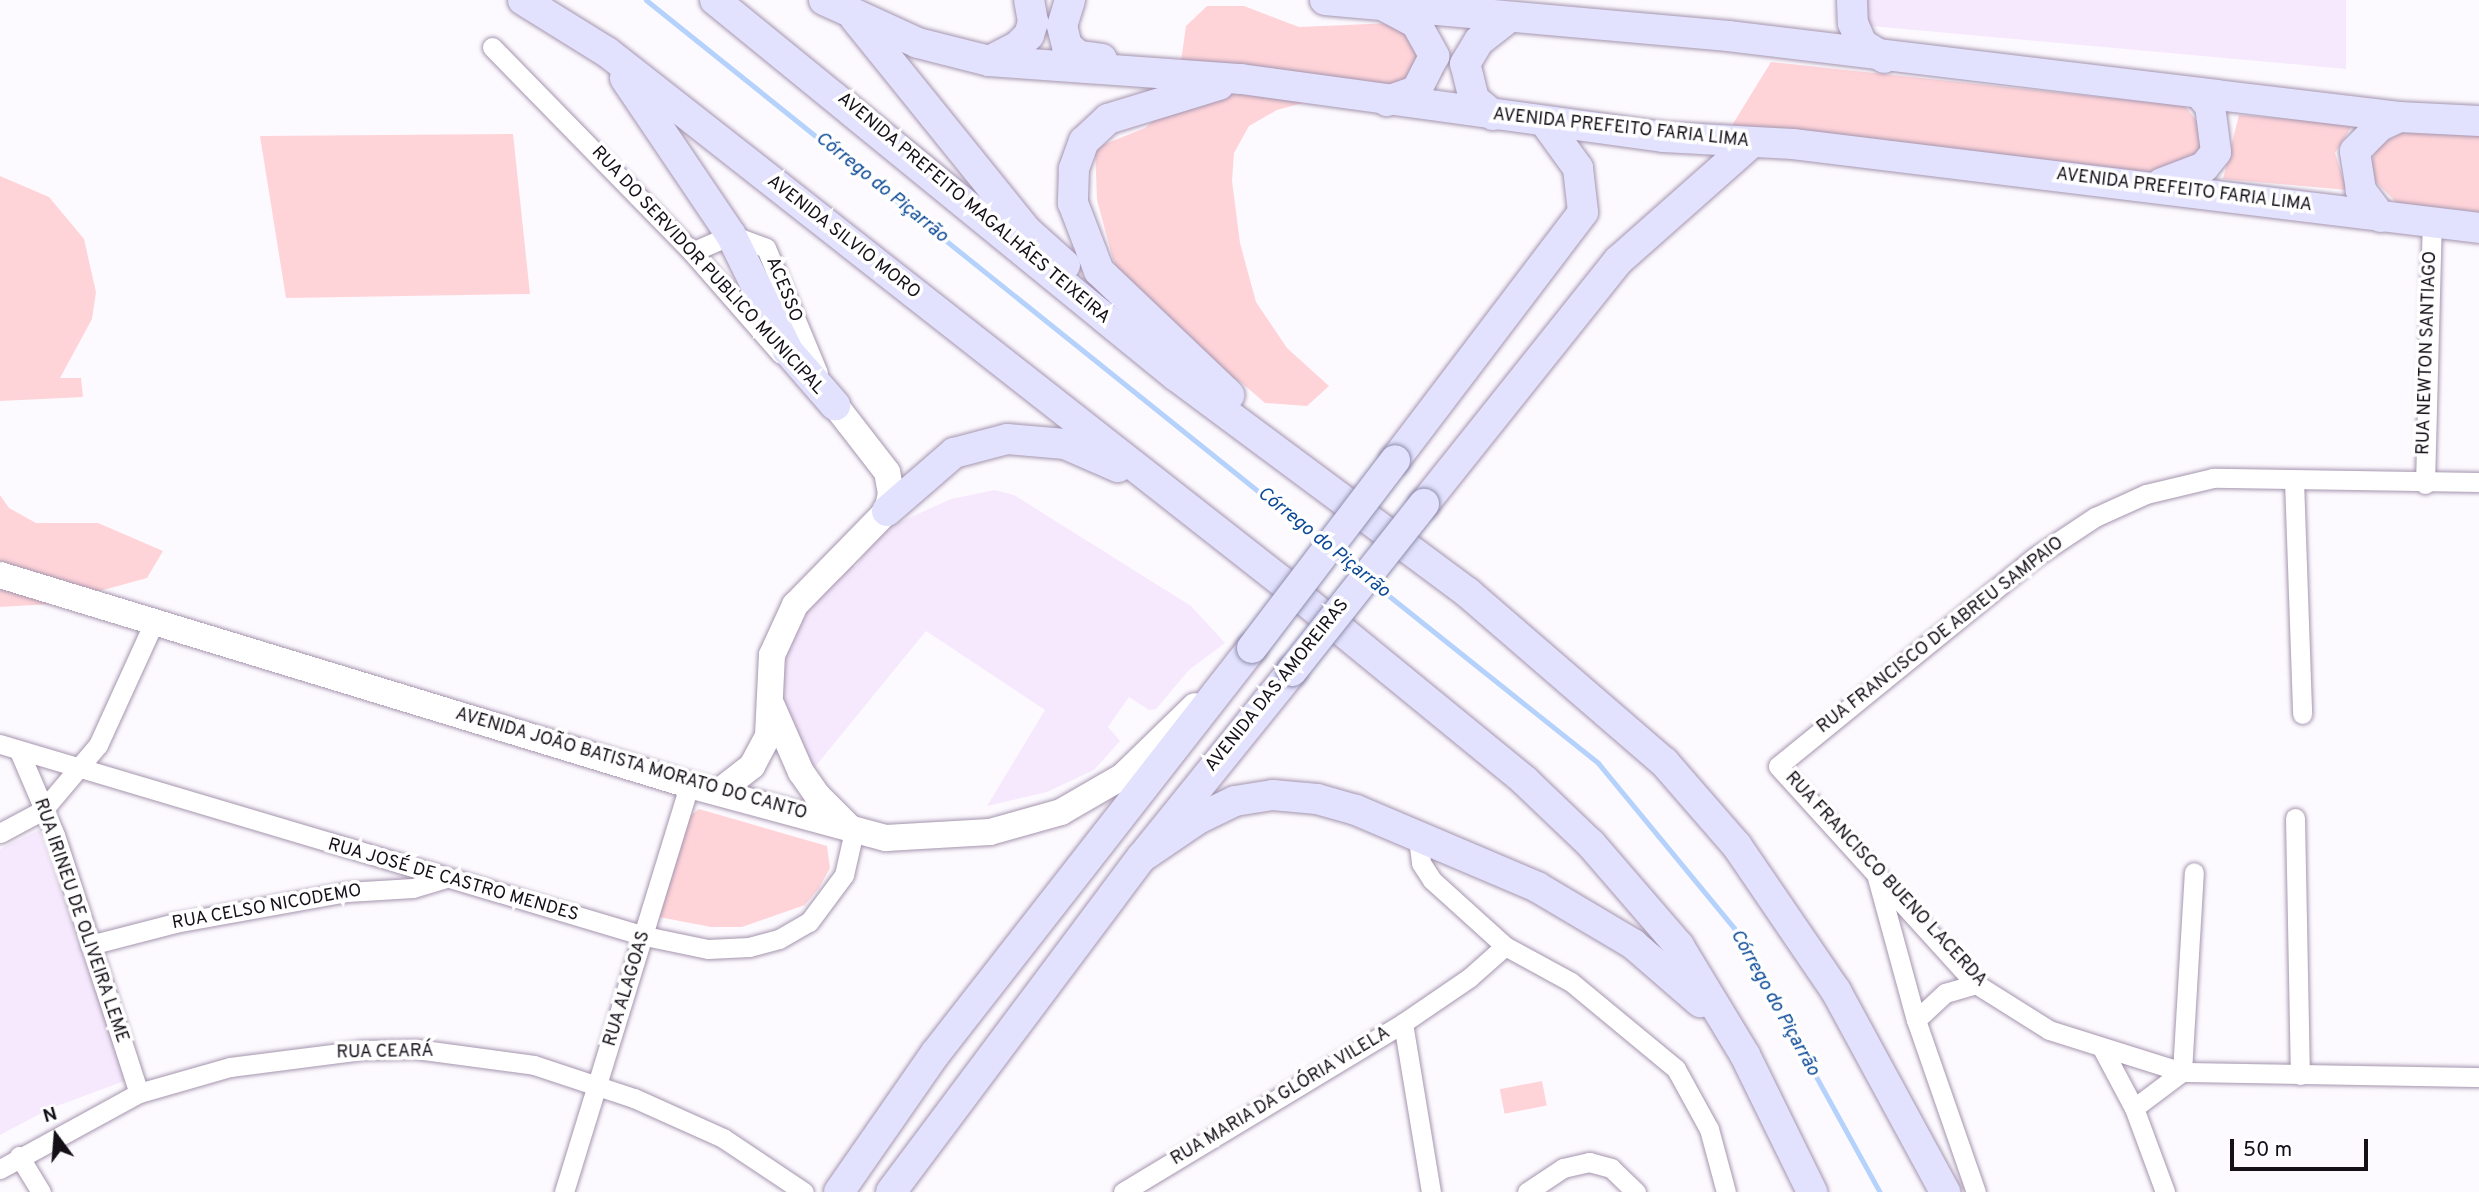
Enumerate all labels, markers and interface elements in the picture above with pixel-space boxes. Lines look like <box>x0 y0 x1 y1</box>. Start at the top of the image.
street label: AVENIDA PREFEITO MAGALHÃES TEIXEIRA <box>832 88 1114 330</box>
street label: AVENIDA PREFEITO FARIA LIMA <box>1491 105 1751 153</box>
water label: Córrego do Piçarrão <box>810 128 952 248</box>
street label: RUA DO SERVIDOR PUBLICO MUNICIPAL <box>586 142 828 400</box>
street label: AVENIDA PREFEITO FARIA LIMA <box>2054 164 2314 218</box>
street label: AVENIDA SILVIO MORO <box>762 171 924 305</box>
street label: RUA NEWTON SANTIAGO <box>2414 250 2442 456</box>
street label: ACESSO <box>760 254 806 326</box>
water label: Córrego do Piçarrão <box>1252 483 1394 603</box>
street label: RUA FRANCISCO DE ABREU SAMPAIO <box>1813 533 2069 739</box>
street label: AVENIDA DAS AMOREIRAS <box>1201 595 1355 777</box>
street label: AVENIDA JOÃO BATISTA MORATO DO CANTO <box>452 704 810 826</box>
street label: RUA FRANCISCO BUENO LACERDA <box>1779 768 1991 992</box>
street label: RUA IRINEU DE OLIVEIRA LEME <box>28 795 132 1047</box>
street label: RUA JOSÉ DE CASTRO MENDES <box>325 835 581 927</box>
street label: RUA CELSO NICODEMO <box>170 881 364 935</box>
water label: Córrego do Piçarrão <box>1724 926 1824 1080</box>
street label: RUA ALAGOAS <box>600 928 656 1050</box>
street label: RUA MARIA DA GLÓRIA VILELA <box>1166 1022 1396 1172</box>
street label: RUA CEARÁ <box>336 1041 434 1065</box>
north arrow <box>21 1101 91 1171</box>
text: N <box>40 1102 60 1129</box>
scale bar <box>2234 1126 2372 1170</box>
text: 50 m <box>2243 1137 2292 1164</box>

